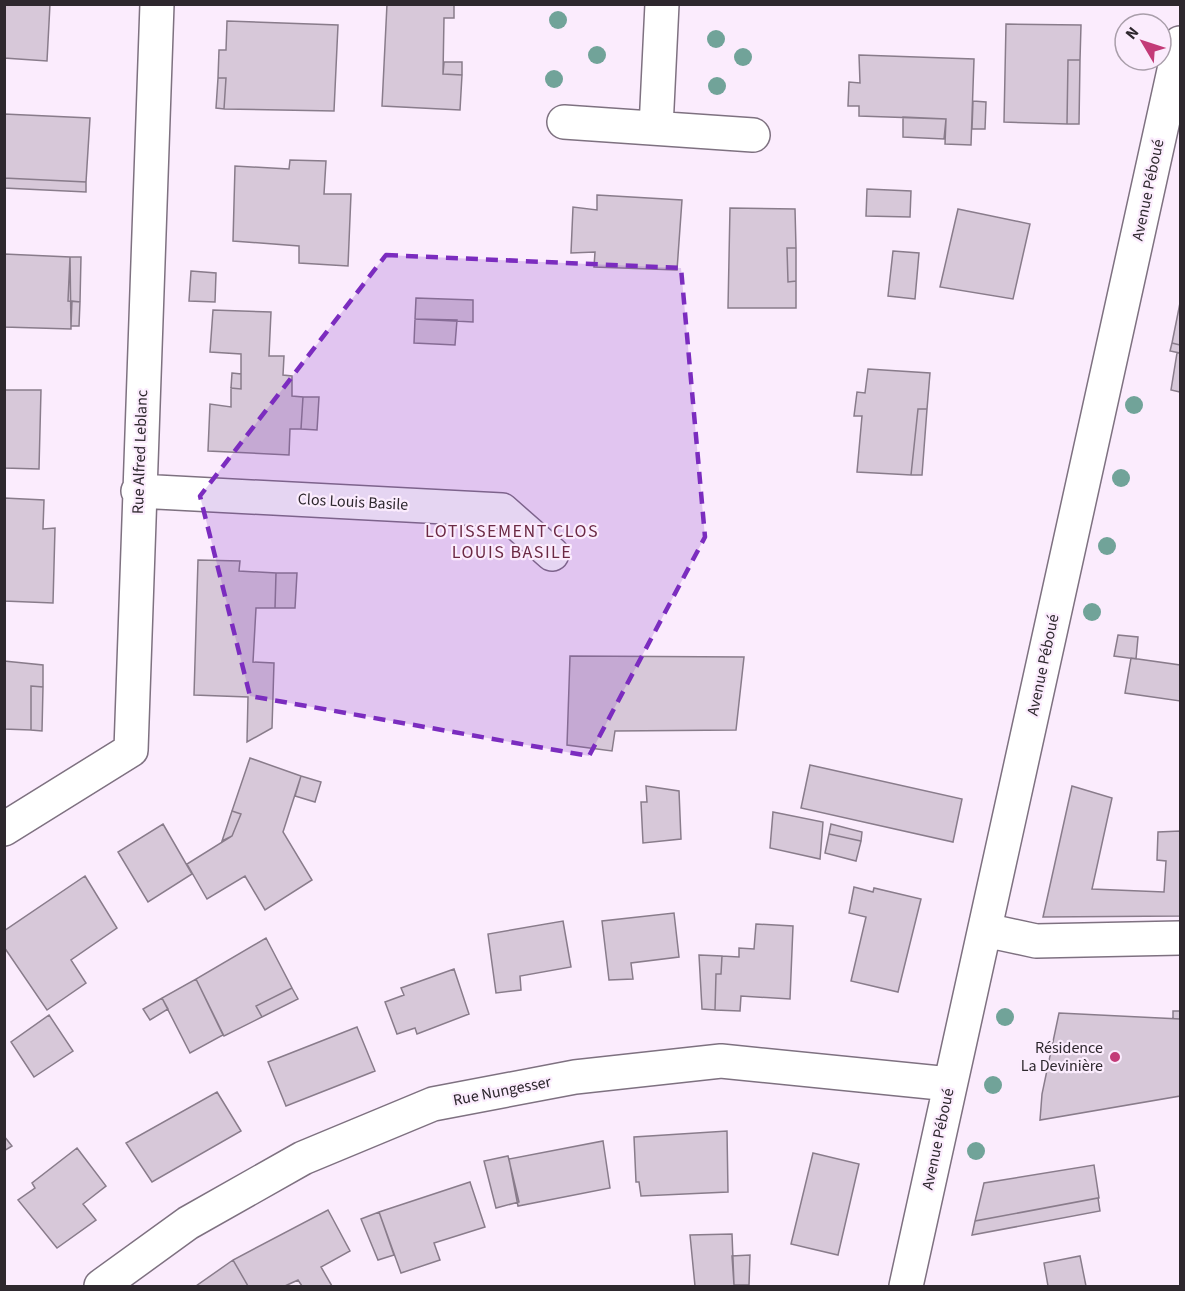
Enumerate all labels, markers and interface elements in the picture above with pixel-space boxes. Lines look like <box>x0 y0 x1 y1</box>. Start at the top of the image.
north arrow <box>1113 12 1173 72</box>
text: N <box>1120 22 1144 44</box>
street label: Avenue Péboué <box>1127 137 1170 243</box>
street label: Rue Alfred Leblanc <box>127 389 153 515</box>
street label: Clos Louis Basile <box>297 488 409 516</box>
district label: LOTISSEMENT CLOS LOUIS BASILE <box>425 519 599 565</box>
street label: Avenue Péboué <box>1022 612 1065 718</box>
place label: Résidence La Devinière <box>1021 1037 1103 1077</box>
marker: Résidence La Devinière <box>1108 1050 1122 1064</box>
street label: Rue Nungesser <box>451 1071 553 1111</box>
street label: Avenue Péboué <box>917 1086 960 1192</box>

